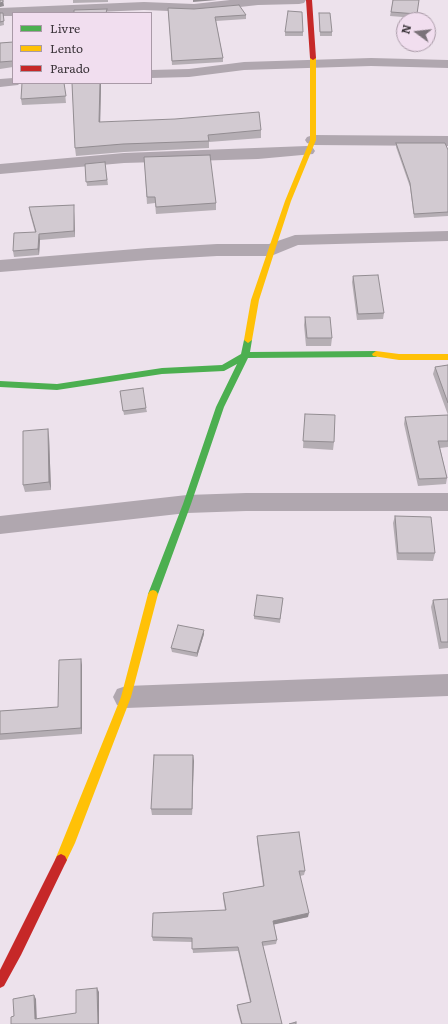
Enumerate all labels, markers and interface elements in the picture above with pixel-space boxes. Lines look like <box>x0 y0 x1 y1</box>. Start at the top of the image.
legend <box>12 12 152 84</box>
north arrow <box>396 12 436 52</box>
text: Livre <box>50 19 80 37</box>
text: N <box>396 23 414 36</box>
text: Lento <box>50 39 83 57</box>
text: Parado <box>50 59 90 77</box>

